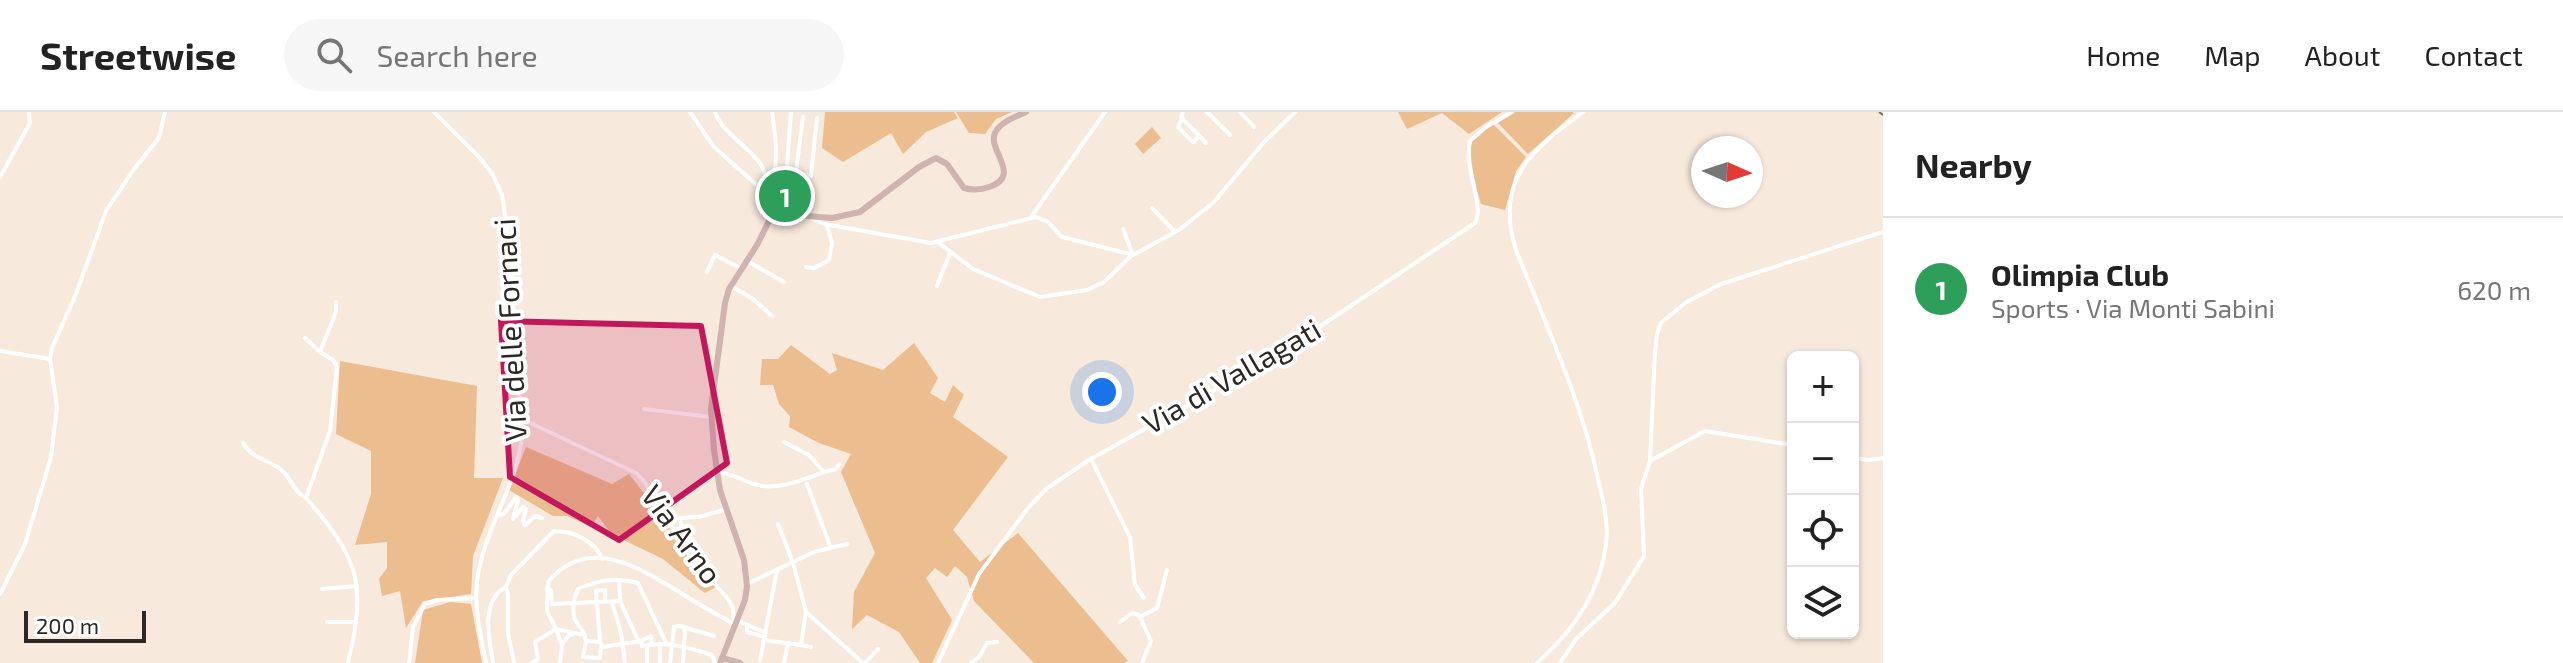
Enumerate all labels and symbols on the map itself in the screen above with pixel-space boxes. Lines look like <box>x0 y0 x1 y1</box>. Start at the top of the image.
north arrow <box>1691 136 1763 208</box>
pin: 1 <box>759 166 811 226</box>
street label: Via delle Fornaci <box>485 218 533 443</box>
street label: Via di Vallagati <box>1136 310 1326 441</box>
your location <box>1082 372 1122 412</box>
street label: Via Arno <box>635 477 730 590</box>
scale bar <box>24 607 146 643</box>

